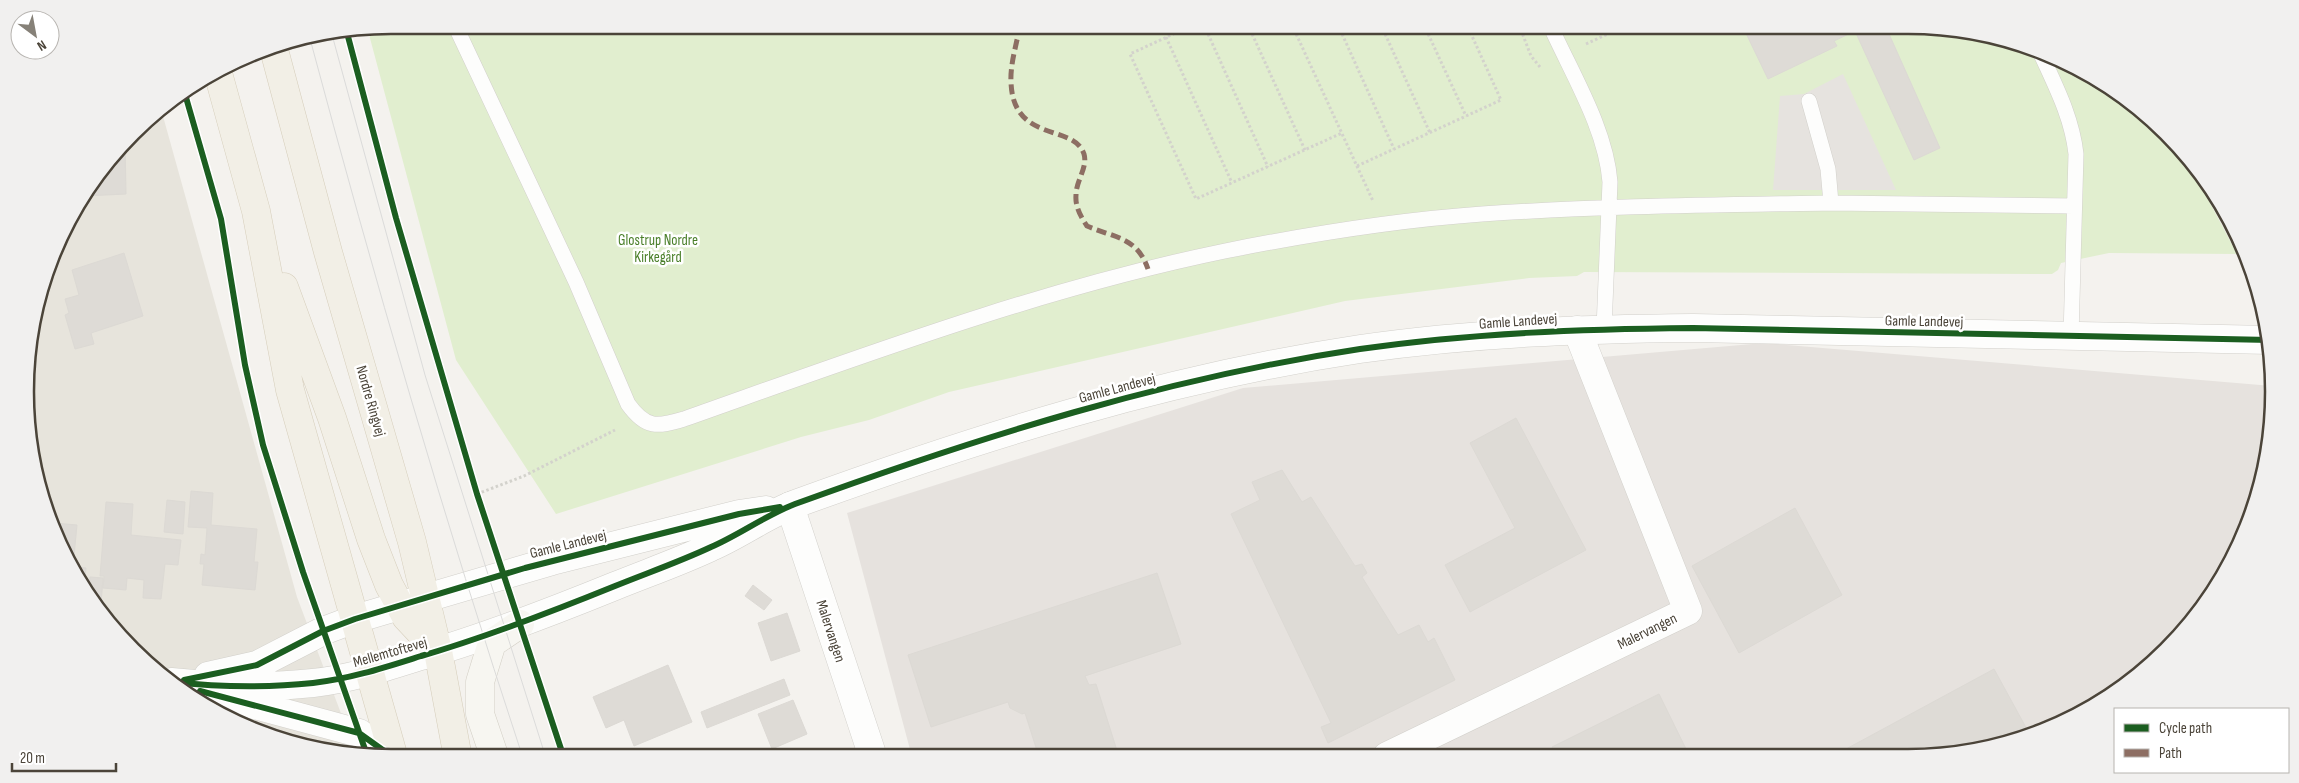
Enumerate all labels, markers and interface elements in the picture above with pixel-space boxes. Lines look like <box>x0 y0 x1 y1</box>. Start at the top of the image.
north arrow <box>10 10 60 60</box>
text: N <box>34 36 49 55</box>
park label: Glostrup Nordre Kirkegård <box>618 231 698 267</box>
street label: Gamle Landevej <box>1478 309 1558 334</box>
street label: Gamle Landevej <box>1885 311 1964 332</box>
street label: Nordre Ringvej <box>351 363 390 439</box>
street label: Gamle Landevej <box>1077 369 1158 408</box>
street label: Gamle Landevej <box>528 526 609 563</box>
street label: Malervangen <box>812 598 849 665</box>
street label: Malervangen <box>1614 609 1680 654</box>
street label: Mellemtoftevej <box>351 633 430 672</box>
legend <box>2114 708 2289 773</box>
text: Cycle path <box>2159 719 2212 738</box>
scale bar <box>12 740 116 772</box>
text: Path <box>2159 744 2182 763</box>
text: 20 m <box>20 749 45 768</box>

